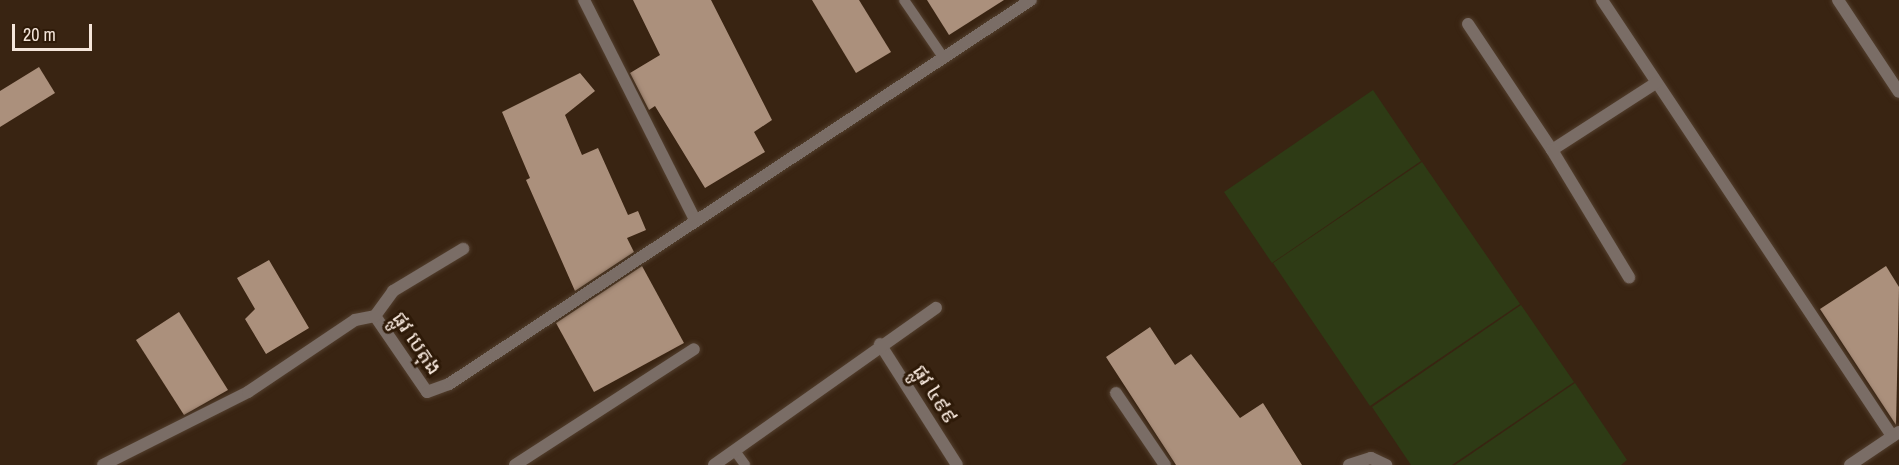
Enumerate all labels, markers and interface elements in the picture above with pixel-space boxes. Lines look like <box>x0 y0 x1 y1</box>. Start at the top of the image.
scale bar <box>15 12 94 50</box>
text: 20 m <box>23 22 56 47</box>
street label: ផ្លូវ បេតុង <box>387 307 447 379</box>
street label: ផ្លូវ ៤៩៩ <box>907 360 963 428</box>

